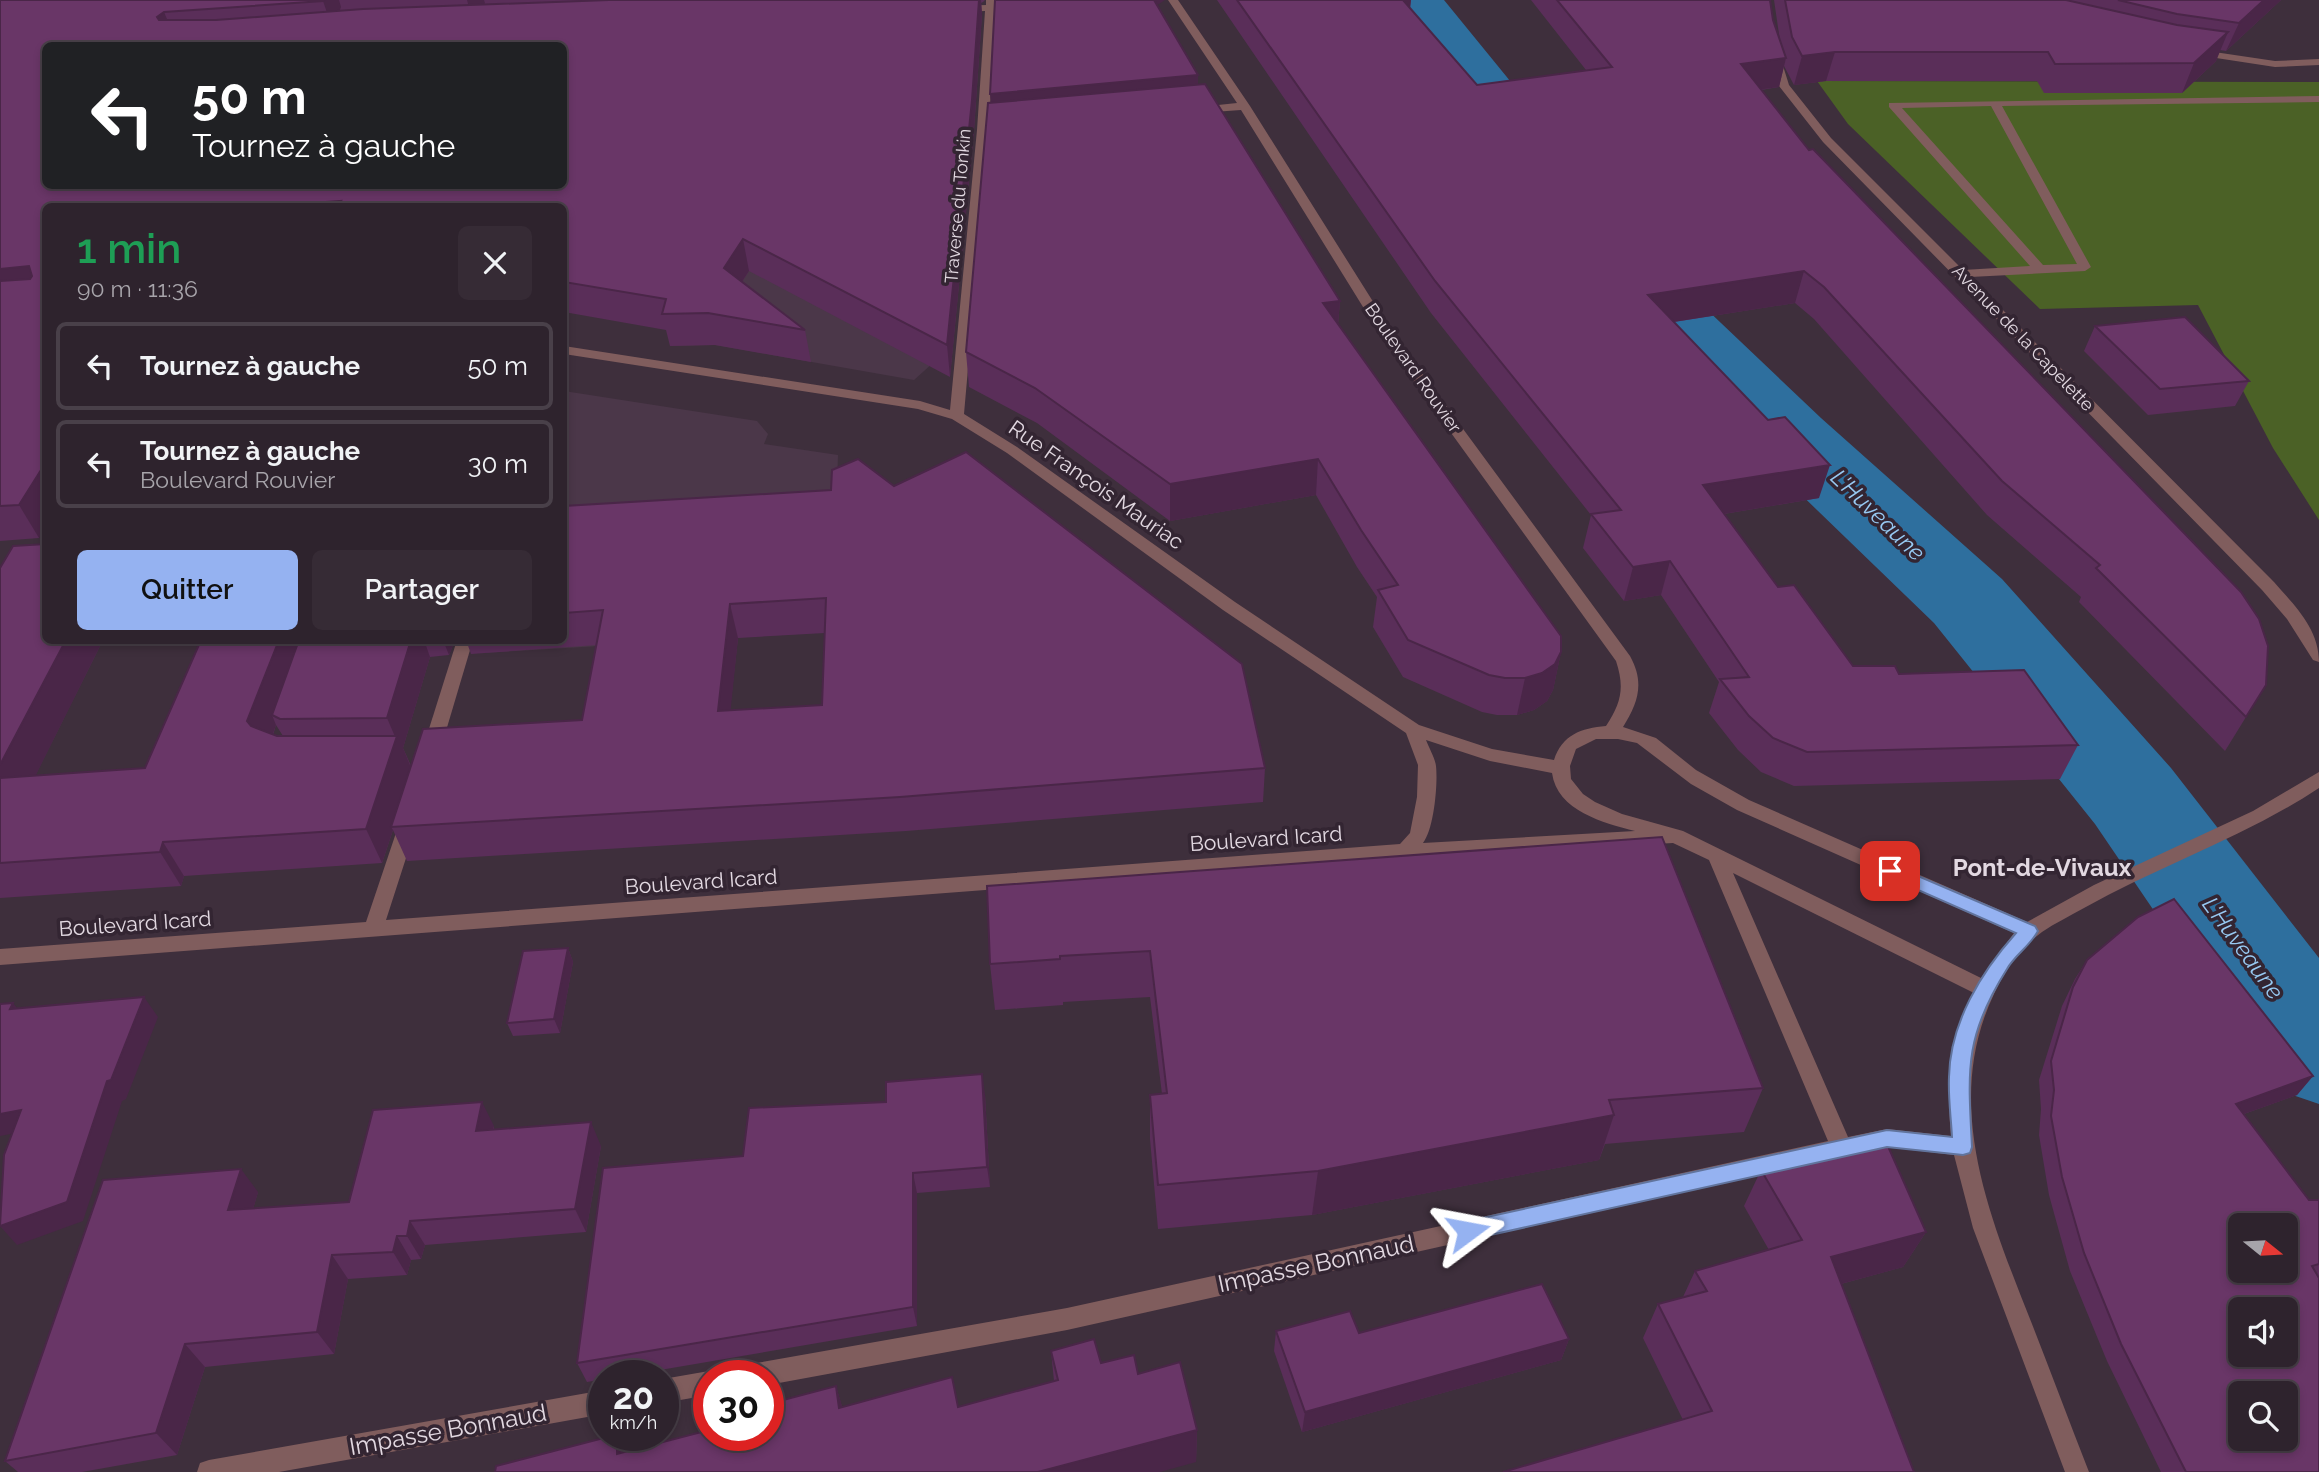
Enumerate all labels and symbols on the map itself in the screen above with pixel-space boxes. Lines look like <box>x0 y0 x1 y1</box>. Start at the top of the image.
street label: Traverse du Tonkin <box>940 128 975 284</box>
street label: Avenue de la Capelette <box>1948 260 2099 415</box>
street label: Boulevard Rouvier <box>1361 299 1466 437</box>
street label: Rue François Mauriac <box>1004 415 1188 554</box>
water label: L'Huveaune <box>1826 463 1931 566</box>
street label: Boulevard Icard <box>1189 821 1343 856</box>
pin <box>1860 841 1920 901</box>
district label: Pont-de-Vivaux <box>1953 853 2132 882</box>
street label: Boulevard Icard <box>624 864 778 899</box>
water label: L'Huveaune <box>2197 891 2290 1004</box>
street label: Boulevard Icard <box>58 906 212 941</box>
position arrow <box>1431 1194 1505 1268</box>
north arrow <box>2228 1213 2298 1283</box>
street label: Impasse Bonnaud <box>1215 1229 1417 1298</box>
speed limit sign: 30 <box>693 1360 784 1451</box>
street label: Impasse Bonnaud <box>347 1398 549 1461</box>

